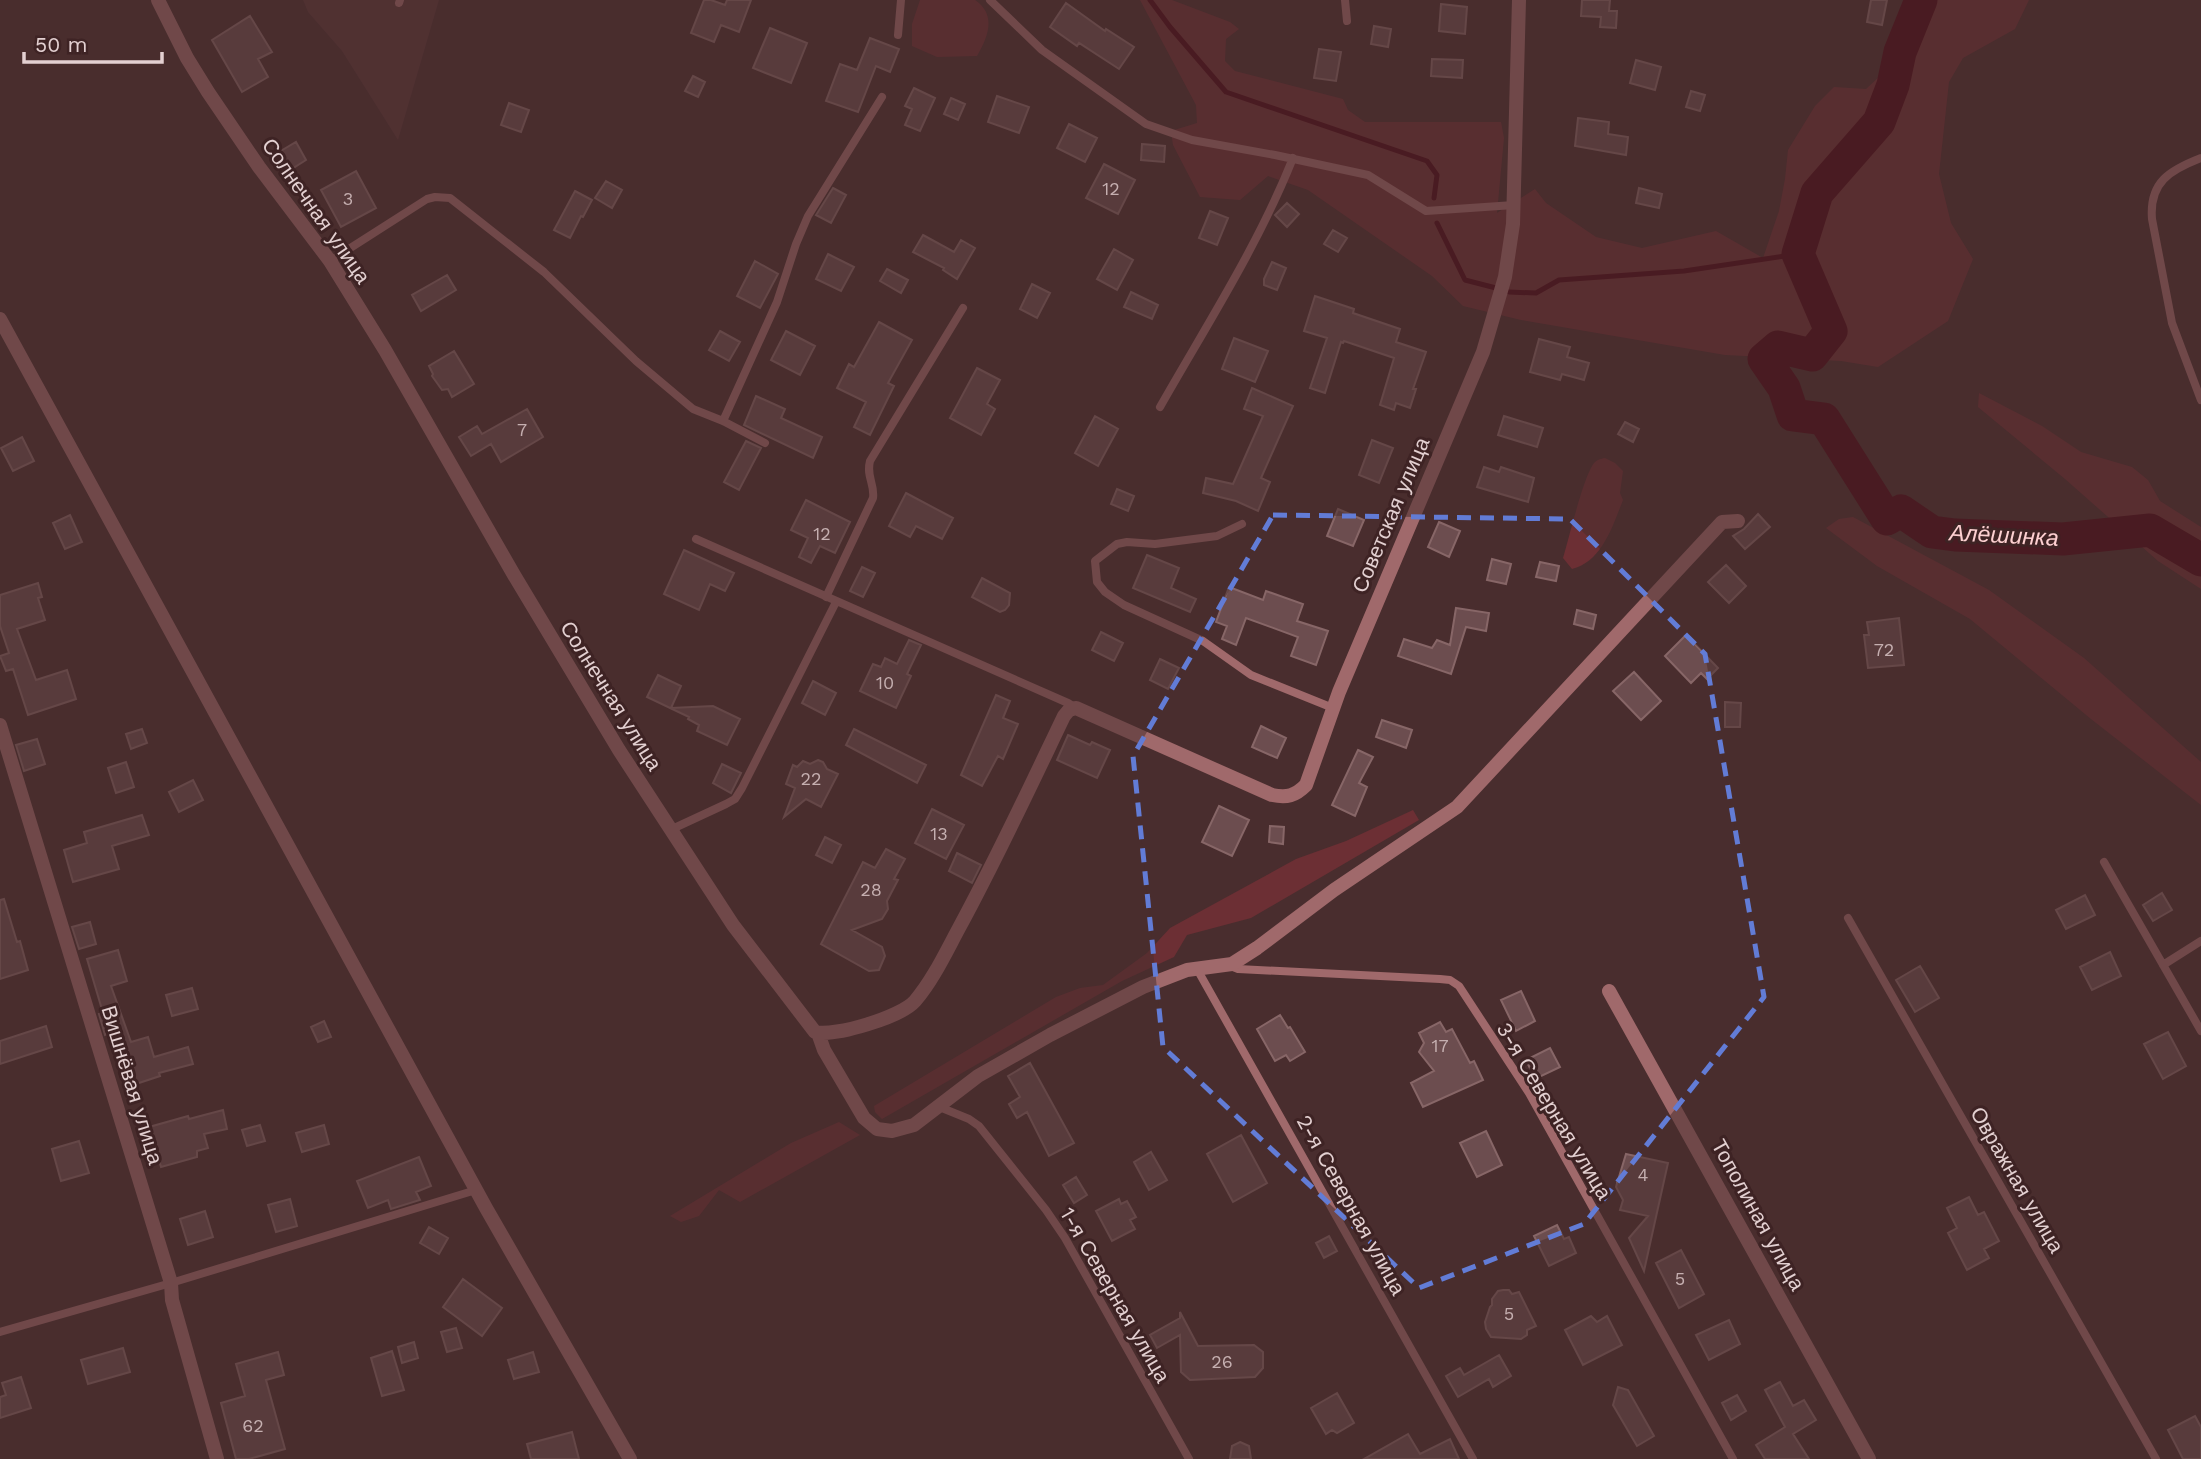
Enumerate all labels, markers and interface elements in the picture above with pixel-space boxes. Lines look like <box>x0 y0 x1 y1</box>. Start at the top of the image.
scale bar <box>24 21 163 65</box>
text: 50 m <box>35 32 87 57</box>
street label: Солнечная улица <box>257 133 376 288</box>
house number: 12 <box>1102 178 1120 199</box>
house number: 3 <box>343 188 353 209</box>
house number: 7 <box>517 419 527 440</box>
street label: Советская улица <box>1347 433 1435 596</box>
water label: Алёшинка <box>1947 519 2059 552</box>
house number: 12 <box>813 523 831 544</box>
street label: Солнечная улица <box>555 616 668 775</box>
house number: 72 <box>1874 639 1894 660</box>
house number: 10 <box>876 672 894 693</box>
house number: 22 <box>801 768 822 789</box>
house number: 13 <box>930 823 948 844</box>
house number: 28 <box>860 879 882 900</box>
street label: Вишнёвая улица <box>96 1002 169 1168</box>
street label: 3-я Северная улица <box>1492 1018 1617 1204</box>
house number: 17 <box>1431 1035 1449 1056</box>
street label: Овражная улица <box>1965 1102 2070 1257</box>
street label: 2-я Северная улица <box>1292 1110 1411 1299</box>
street label: Тополиная улица <box>1707 1135 1810 1295</box>
house number: 4 <box>1638 1164 1649 1185</box>
street label: 1-я Северная улица <box>1055 1203 1176 1387</box>
house number: 5 <box>1675 1268 1685 1289</box>
house number: 5 <box>1504 1303 1514 1324</box>
house number: 26 <box>1211 1351 1233 1372</box>
house number: 62 <box>242 1415 264 1436</box>

